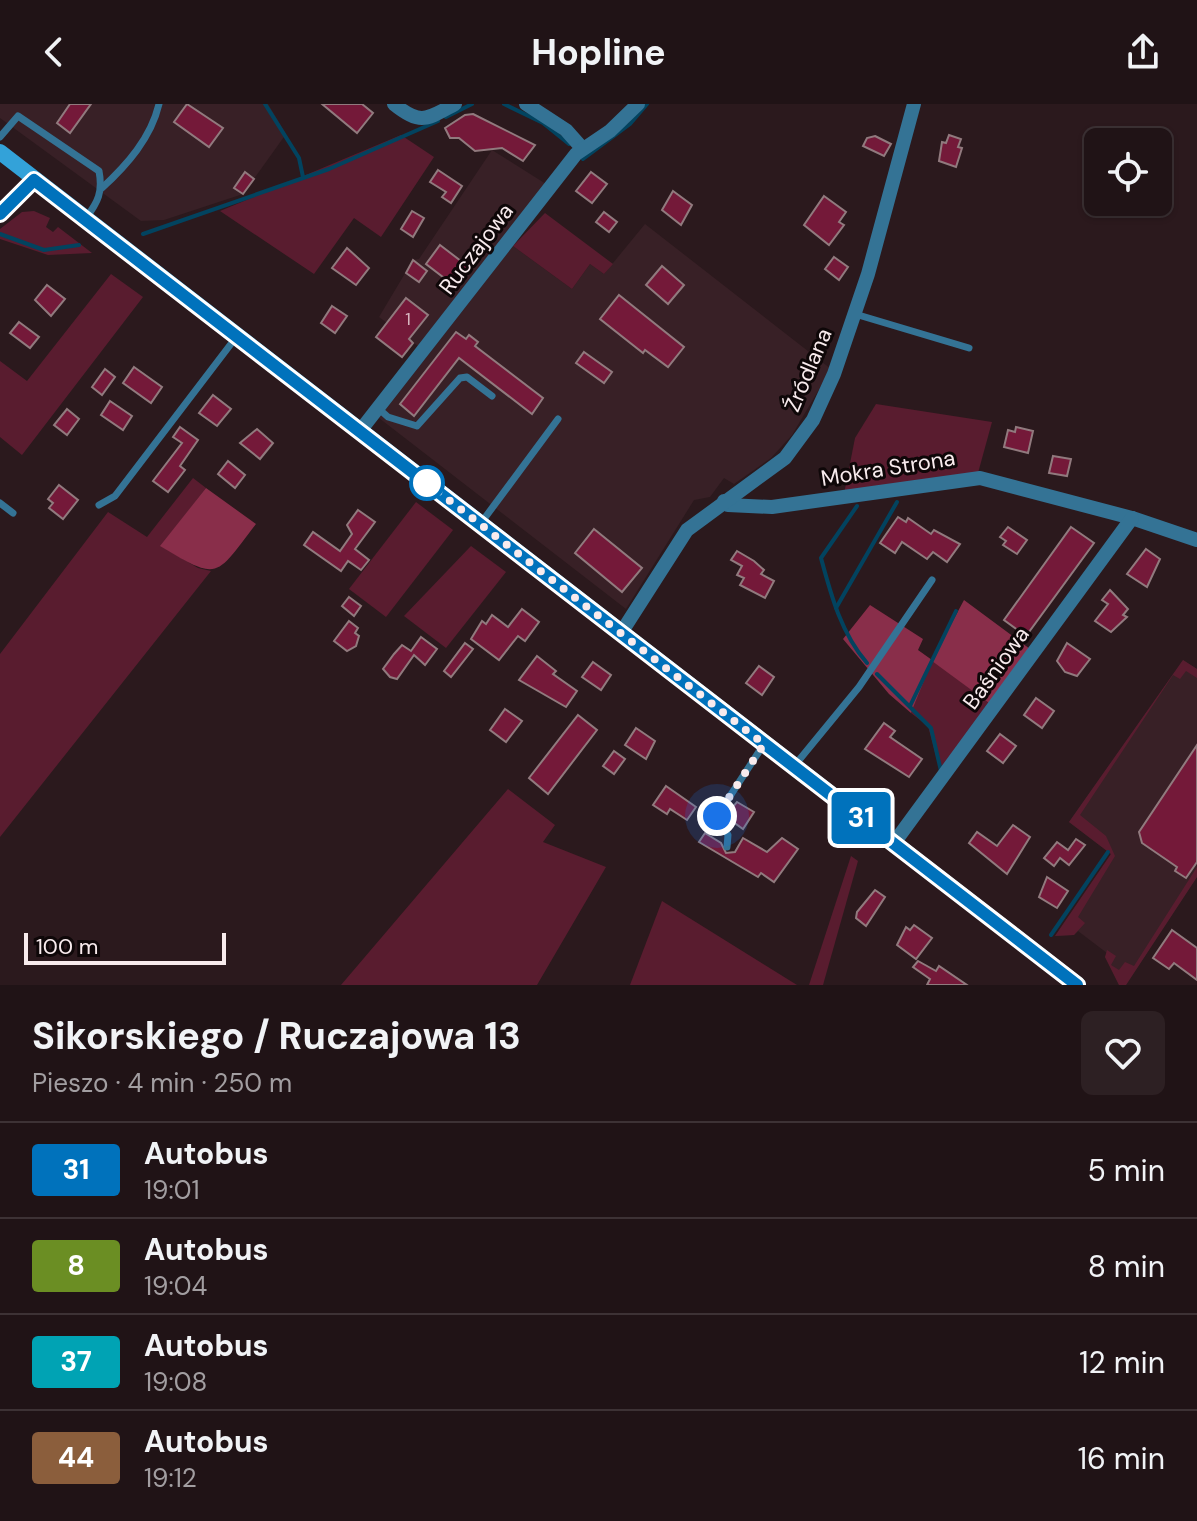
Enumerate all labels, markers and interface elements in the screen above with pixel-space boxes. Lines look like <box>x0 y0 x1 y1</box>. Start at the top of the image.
text: Hopline <box>531 29 666 76</box>
icon: back <box>32 30 76 74</box>
icon: share <box>1121 30 1165 74</box>
map controls <box>1084 128 1172 216</box>
button: locate <box>1084 128 1172 216</box>
street label: Ruczajowa <box>432 198 520 300</box>
house number: 1 <box>405 307 411 331</box>
street label: Źródlana <box>777 324 839 416</box>
street label: Mokra Strona <box>819 443 957 493</box>
unlabelled marker <box>410 466 444 500</box>
street label: Baśniowa <box>956 621 1036 715</box>
line badge: 31 <box>825 792 897 844</box>
your location <box>697 796 737 836</box>
text: 31 <box>848 799 874 836</box>
scale bar <box>24 929 226 965</box>
text: 100 m <box>36 932 98 961</box>
text: Sikorskiego / Ruczajowa 13 <box>32 1011 521 1061</box>
button: heart <box>1081 1011 1165 1095</box>
text: Pieszo · 4 min · 250 m <box>32 1066 292 1100</box>
text: Autobus <box>144 1134 268 1173</box>
text: 31 <box>63 1151 89 1188</box>
text: 5 min <box>1088 1151 1165 1190</box>
text: 19:01 <box>144 1173 200 1207</box>
text: Autobus <box>144 1230 268 1269</box>
text: 8 <box>67 1247 85 1284</box>
text: 8 min <box>1088 1247 1165 1286</box>
text: 19:04 <box>144 1269 207 1303</box>
text: Autobus <box>144 1326 268 1365</box>
text: 37 <box>60 1343 92 1380</box>
text: 12 min <box>1079 1343 1165 1382</box>
text: 19:08 <box>144 1365 207 1399</box>
text: Autobus <box>144 1422 268 1461</box>
text: 44 <box>58 1439 94 1476</box>
text: 16 min <box>1078 1439 1165 1478</box>
text: 19:12 <box>144 1461 197 1495</box>

